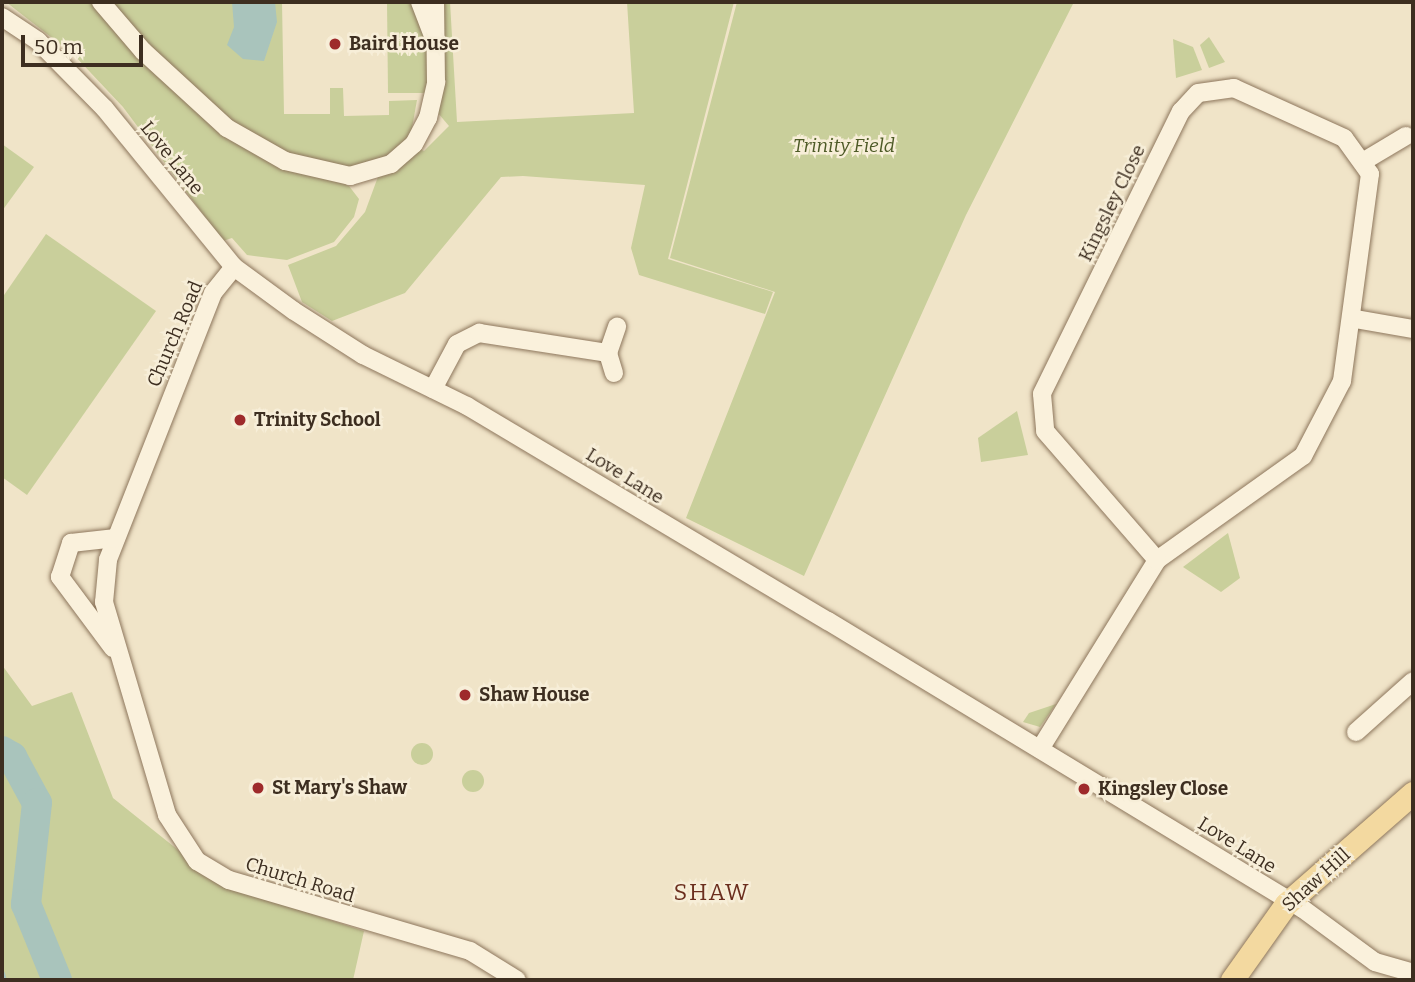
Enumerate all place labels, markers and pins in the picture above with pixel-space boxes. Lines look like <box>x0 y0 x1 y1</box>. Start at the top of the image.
place label: Baird House <box>349 33 459 55</box>
marker: Baird House <box>327 36 343 52</box>
place label: Trinity School <box>254 409 381 431</box>
marker: Trinity School <box>232 412 248 428</box>
place label: Shaw House <box>479 684 589 706</box>
marker: Shaw House <box>457 687 473 703</box>
place label: St Mary's Shaw <box>272 777 407 799</box>
place label: Kingsley Close <box>1098 778 1228 800</box>
marker: St Mary's Shaw <box>250 780 266 796</box>
marker: Kingsley Close <box>1076 781 1092 797</box>

